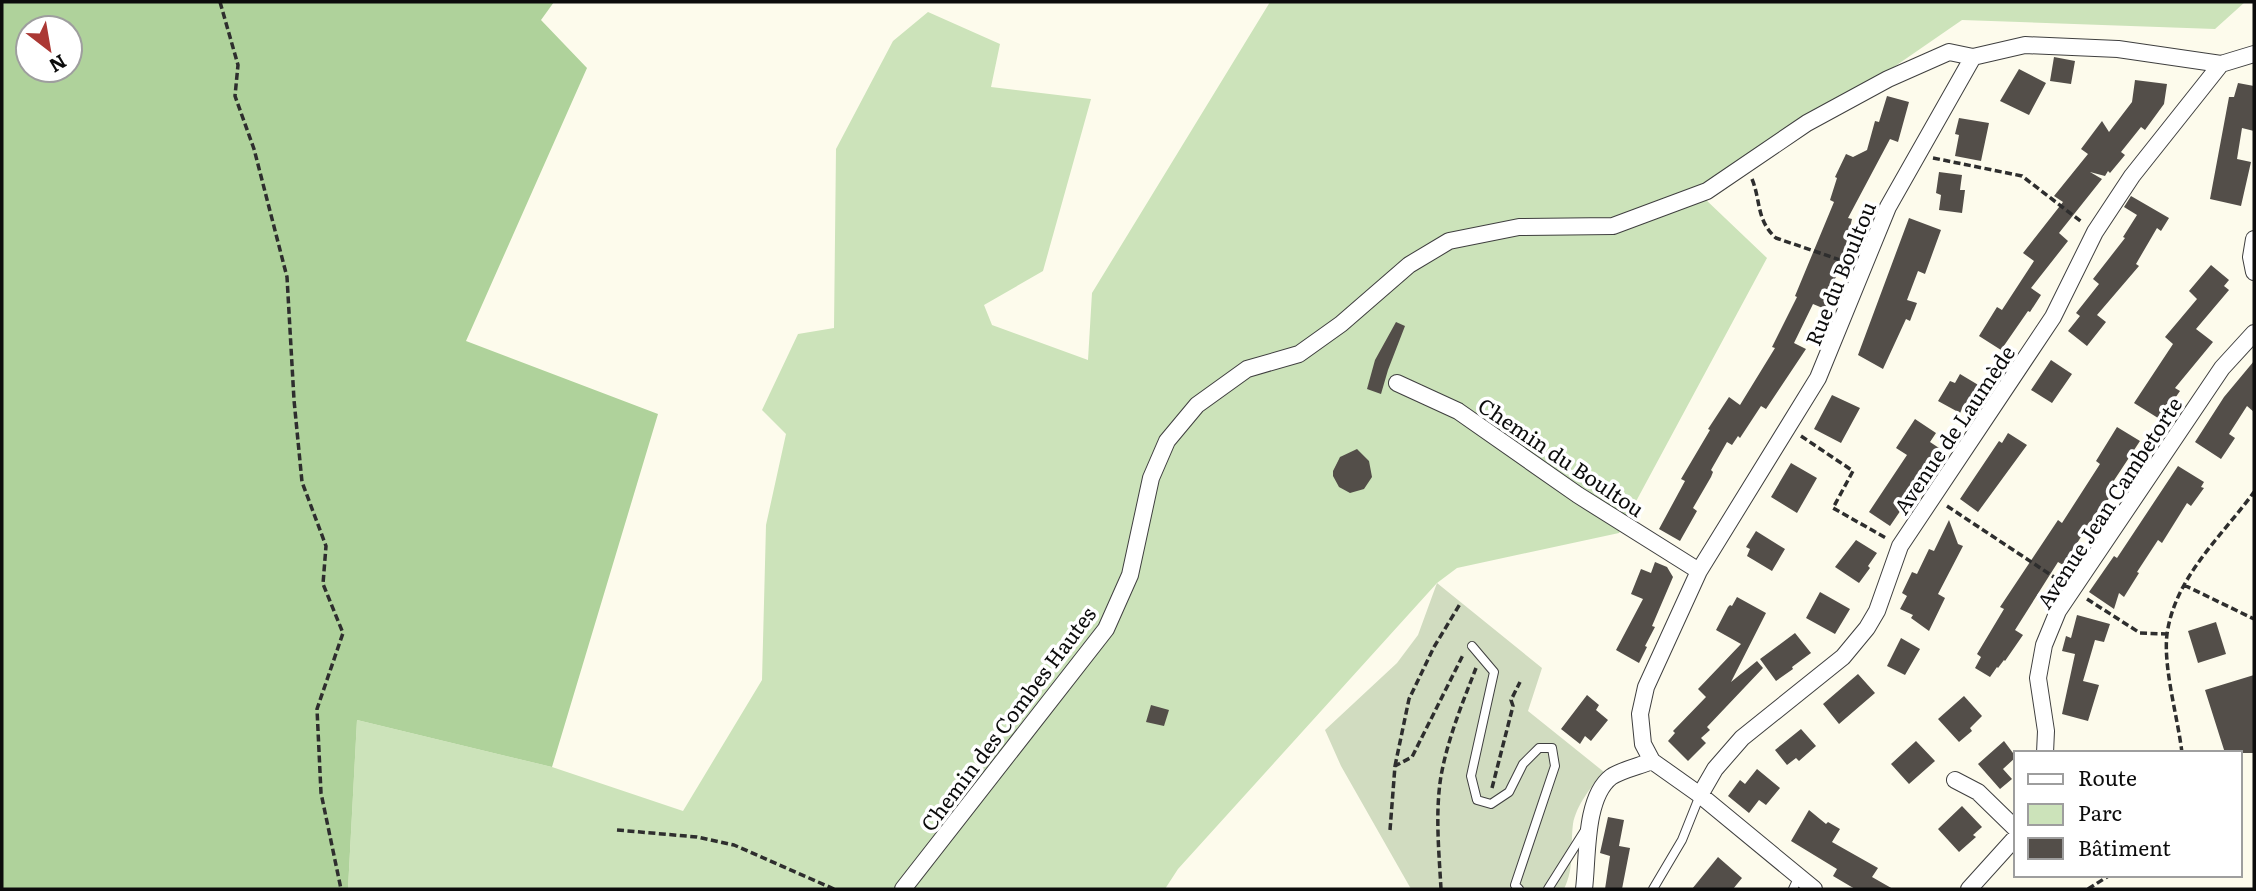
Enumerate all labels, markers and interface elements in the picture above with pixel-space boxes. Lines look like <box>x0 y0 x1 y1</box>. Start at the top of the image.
north arrow <box>14 14 84 84</box>
text: N <box>44 48 72 81</box>
street label: Rue du Boultou <box>1796 196 1882 350</box>
street label: Avenue de Laumède <box>1885 338 2021 520</box>
street label: Chemin du Boultou <box>1473 389 1651 523</box>
street label: Avenue Jean Cambetorte <box>2028 390 2188 614</box>
street label: Chemin des Combes Hautes <box>912 599 1102 837</box>
legend <box>2014 751 2242 877</box>
text: Route <box>2078 761 2137 792</box>
text: Parc <box>2078 796 2122 827</box>
text: Bâtiment <box>2078 831 2171 862</box>

